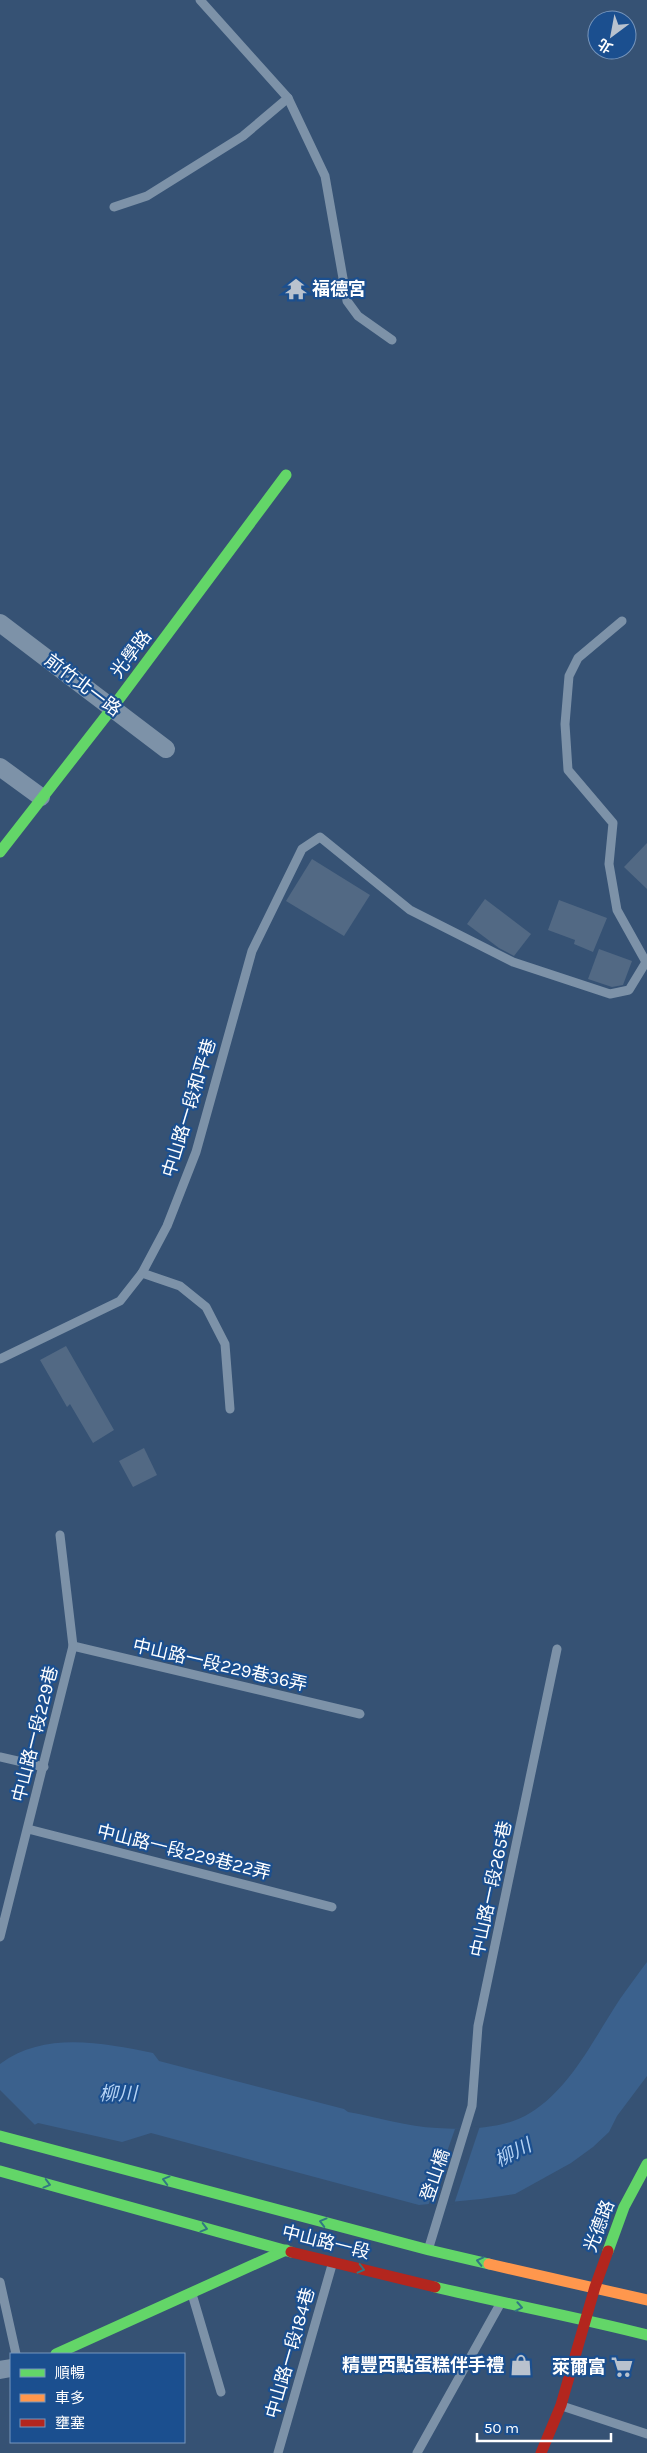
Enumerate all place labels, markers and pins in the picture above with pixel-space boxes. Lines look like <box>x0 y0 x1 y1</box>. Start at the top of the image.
temple icon: 福德宮 <box>283 276 309 302</box>
place label: 福德宮 <box>312 278 366 300</box>
shop icon: 精豐西點蛋糕伴手禮 <box>508 2352 534 2378</box>
place label: 精豐西點蛋糕伴手禮 <box>342 2354 504 2376</box>
supermarket icon: 萊爾富 <box>609 2354 635 2380</box>
place label: 萊爾富 <box>552 2356 606 2378</box>

